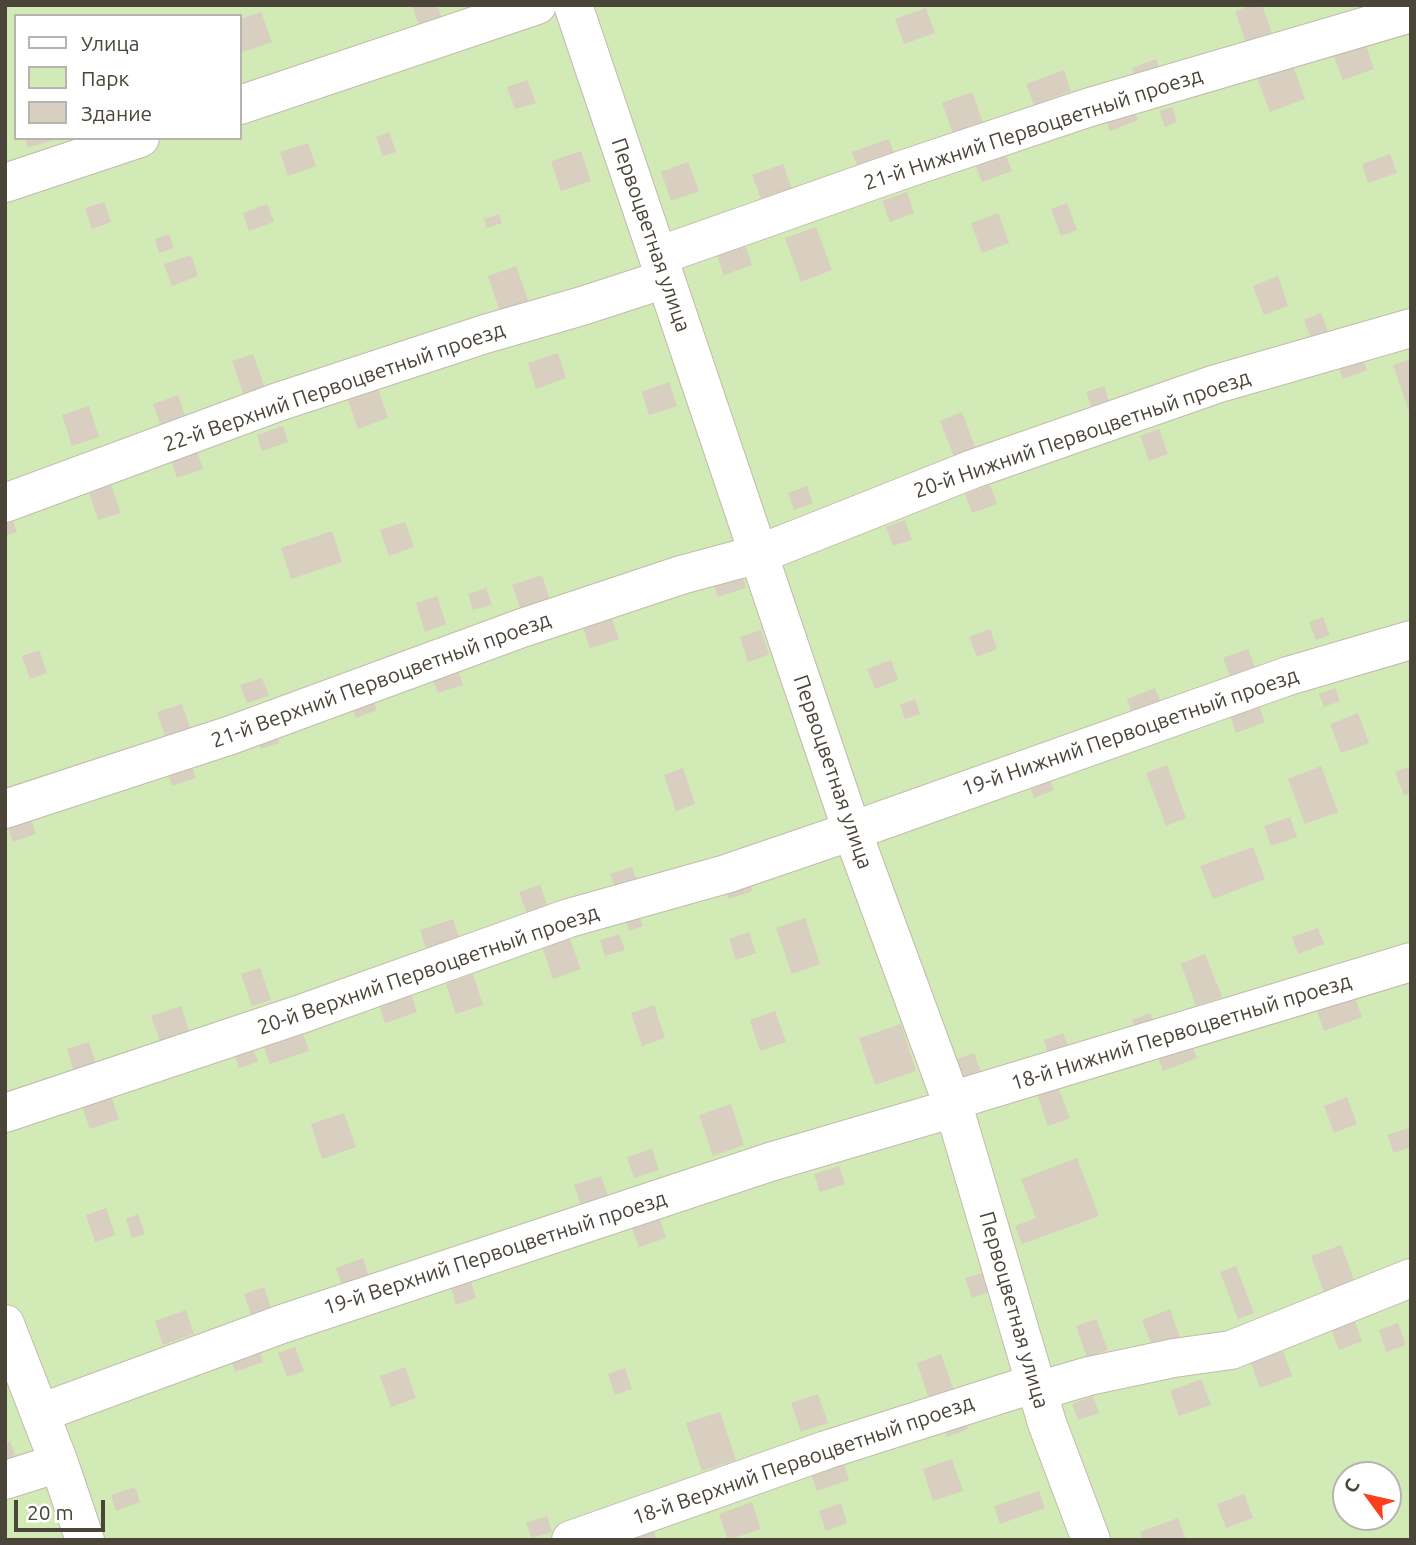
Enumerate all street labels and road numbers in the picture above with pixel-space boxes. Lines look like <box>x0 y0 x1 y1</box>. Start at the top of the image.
street label: 21-й Нижний Первоцветный проезд <box>861 62 1205 196</box>
street label: Первоцветная улица <box>606 135 696 335</box>
street label: 22-й Верхний Первоцветный проезд <box>160 317 508 457</box>
street label: 20-й Нижний Первоцветный проезд <box>910 364 1254 504</box>
street label: 21-й Верхний Первоцветный проезд <box>208 607 554 753</box>
street label: 19-й Нижний Первоцветный проезд <box>958 662 1302 802</box>
street label: Первоцветная улица <box>788 672 878 872</box>
street label: 20-й Верхний Первоцветный проезд <box>254 900 602 1040</box>
street label: 18-й Нижний Первоцветный проезд <box>1008 968 1354 1096</box>
street label: 19-й Верхний Первоцветный проезд <box>320 1186 670 1320</box>
street label: Первоцветная улица <box>974 1209 1054 1411</box>
street label: 18-й Верхний Первоцветный проезд <box>629 1390 977 1530</box>

